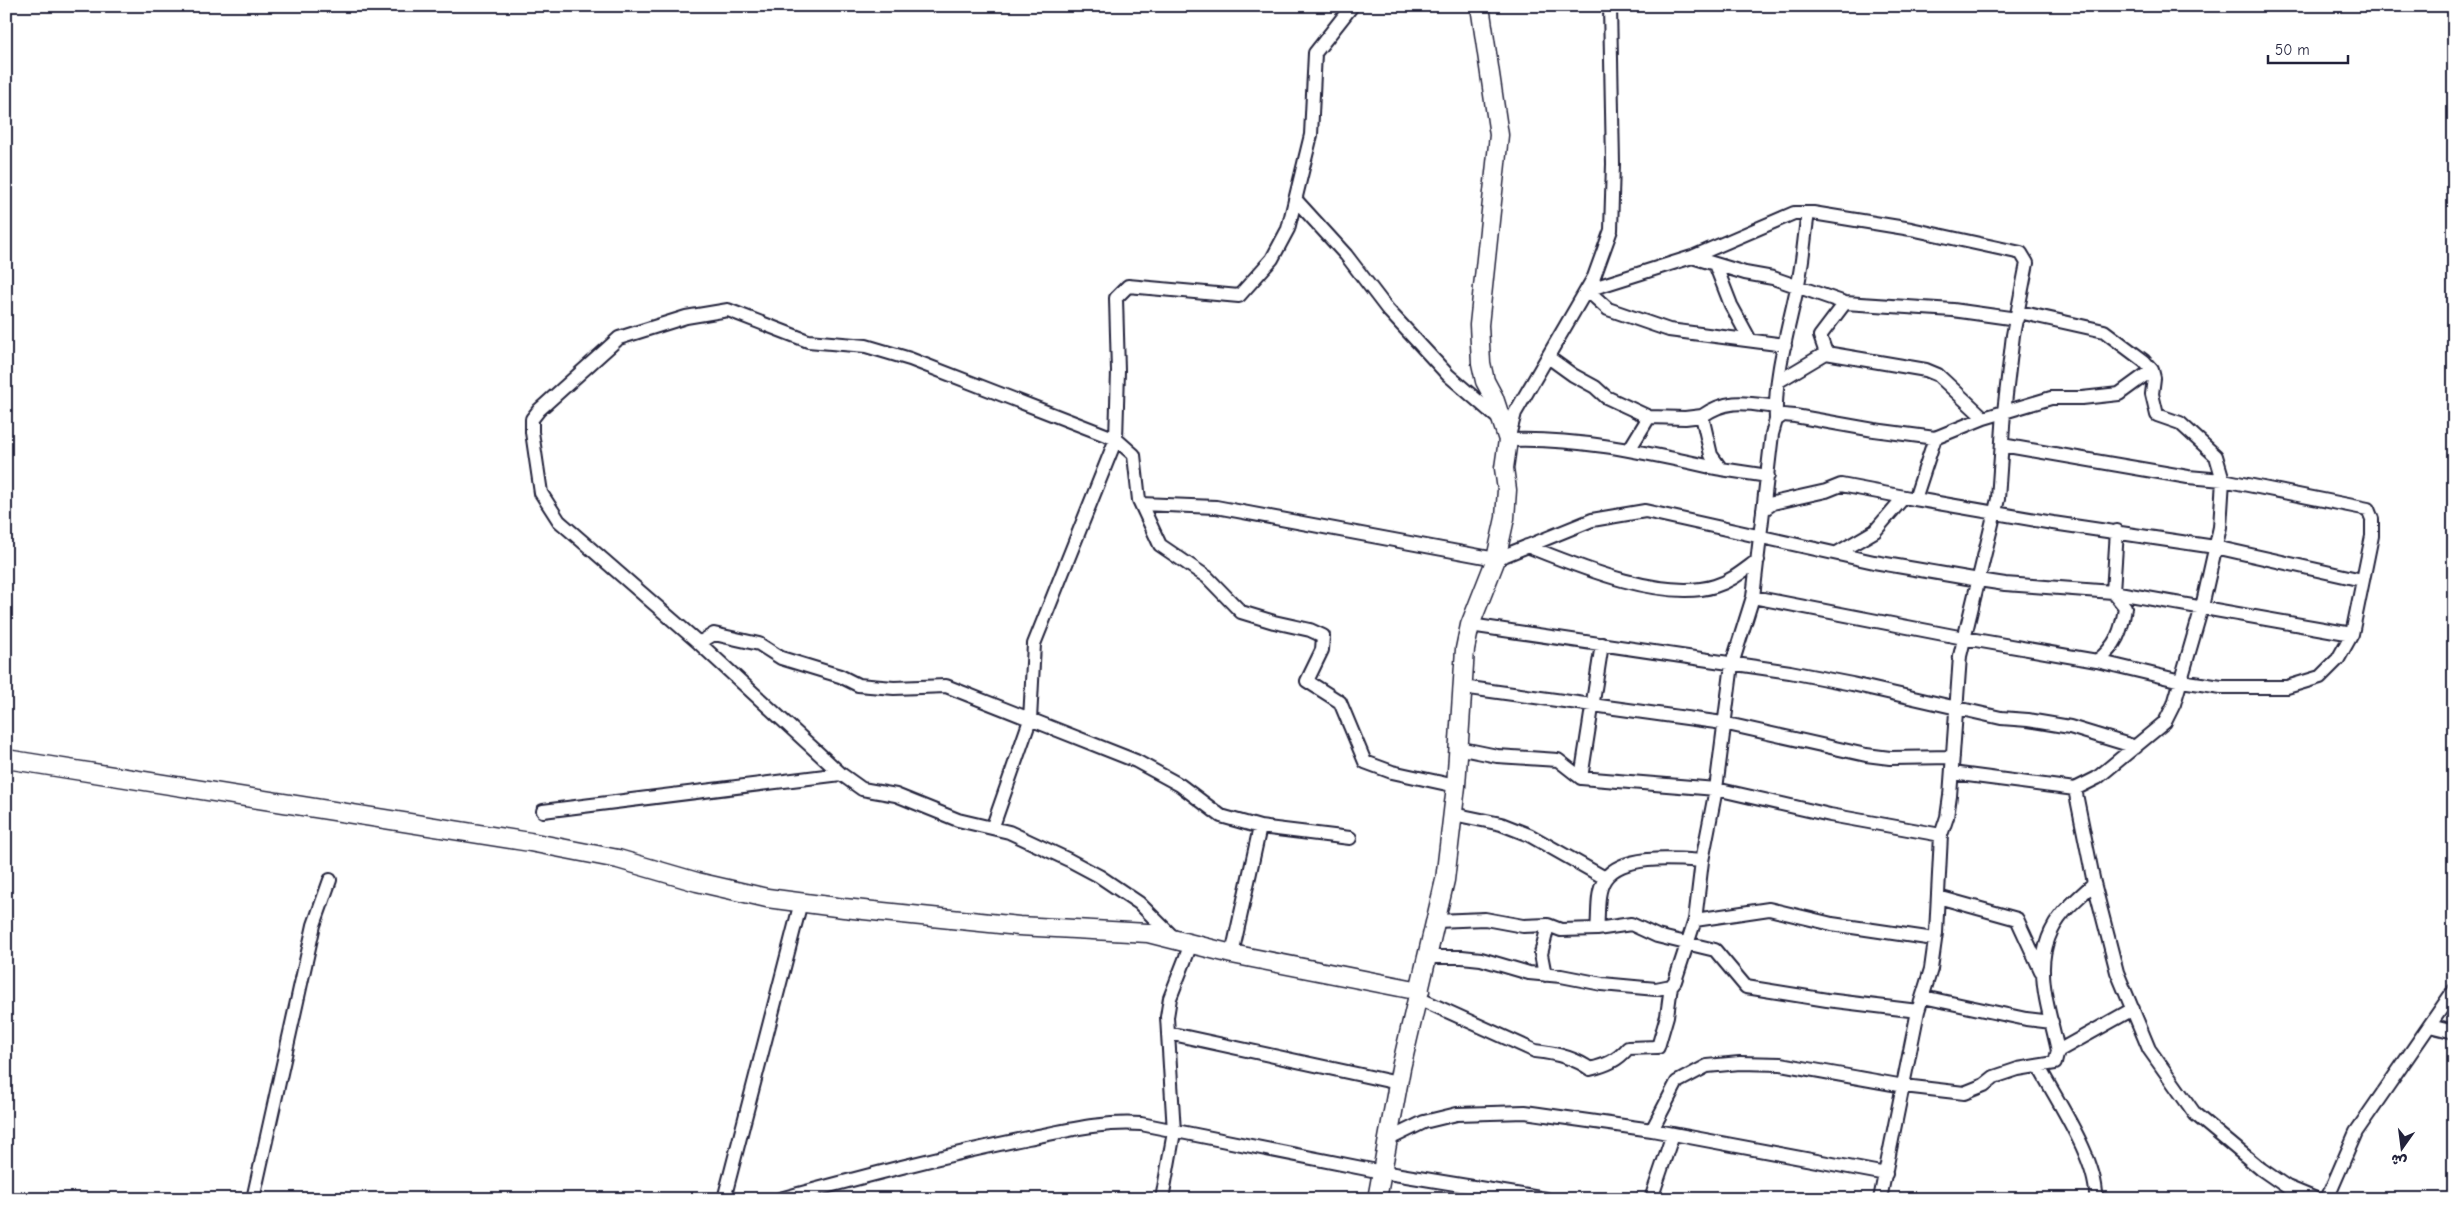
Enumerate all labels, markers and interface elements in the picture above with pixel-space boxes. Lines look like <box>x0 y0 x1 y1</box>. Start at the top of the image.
scale bar <box>2268 32 2348 64</box>
text: 50 m <box>2275 41 2310 59</box>
north arrow <box>2378 1122 2428 1172</box>
text: ش <box>2389 1150 2409 1170</box>

